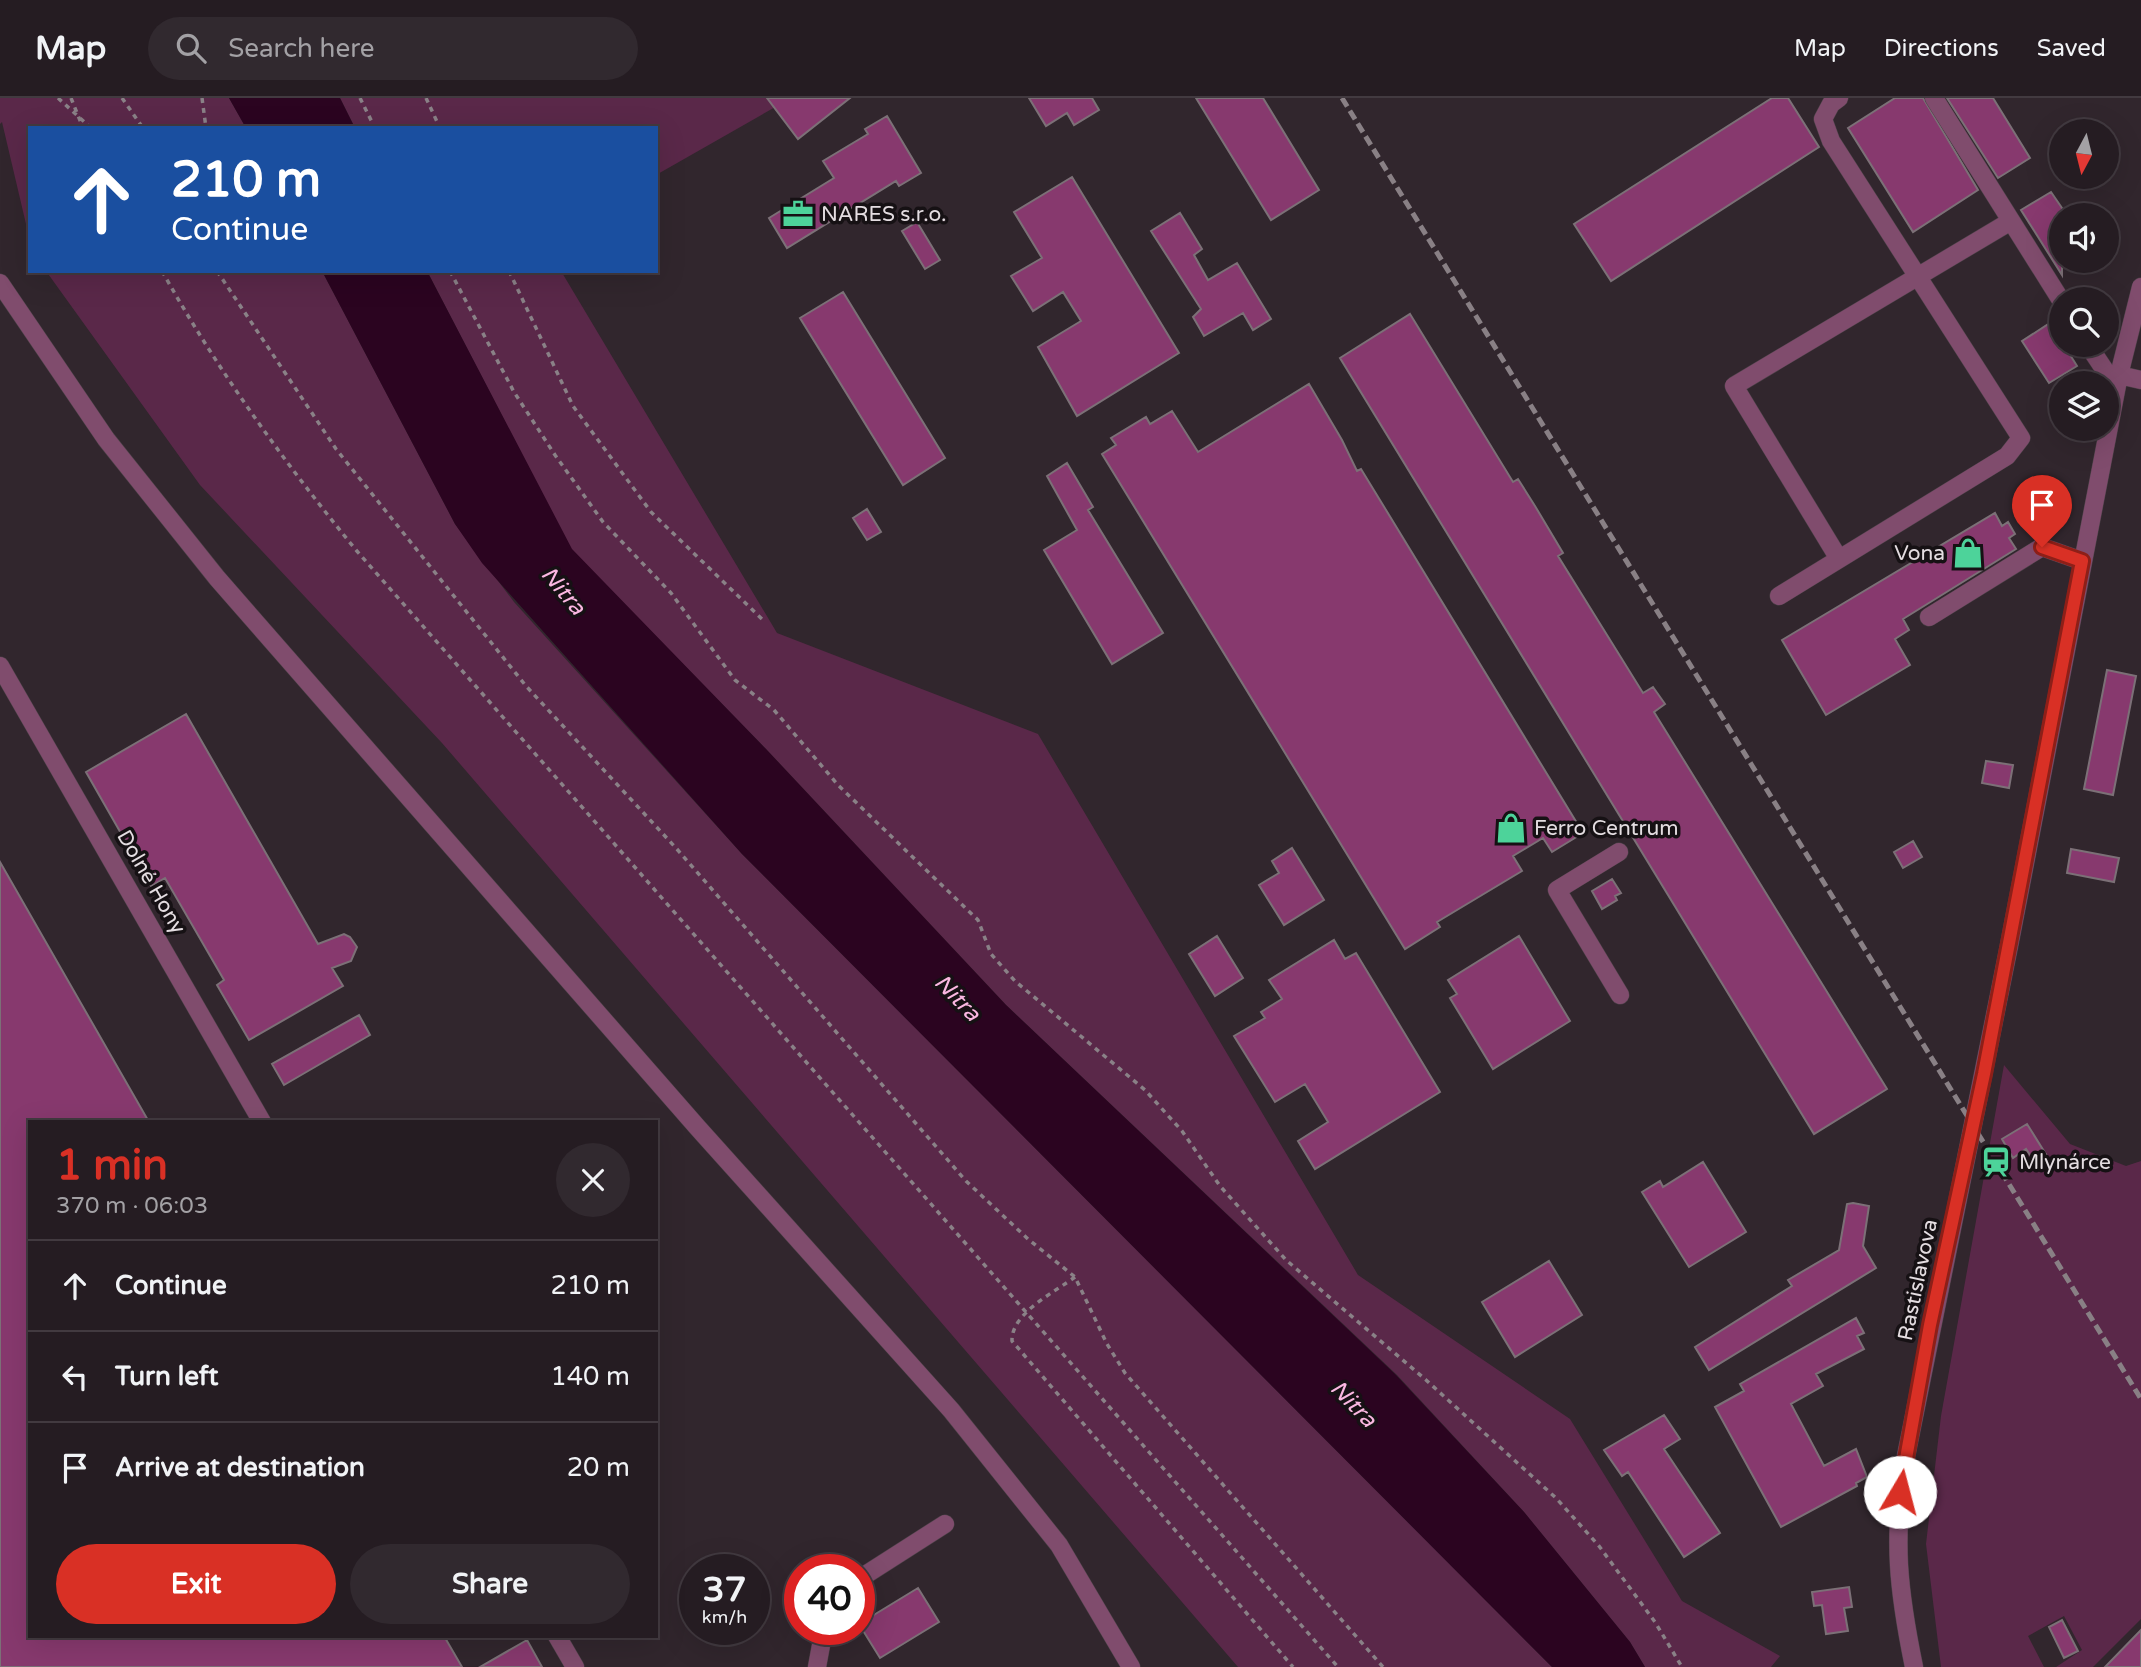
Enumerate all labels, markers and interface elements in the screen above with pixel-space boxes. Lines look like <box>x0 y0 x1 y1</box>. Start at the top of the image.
search box <box>148 17 638 80</box>
text: Map <box>35 29 106 68</box>
icon: search <box>172 29 210 67</box>
text: Search here <box>228 33 374 64</box>
text: Map <box>1794 34 1846 63</box>
text: Directions <box>1884 34 1999 63</box>
text: Saved <box>2037 34 2106 63</box>
north arrow <box>2049 119 2119 189</box>
map controls <box>2049 119 2119 441</box>
text: 210 m <box>171 151 321 210</box>
icon: ahead <box>56 154 147 245</box>
office icon: NARES s.r.o. <box>781 197 815 231</box>
place label: NARES s.r.o. <box>821 202 947 227</box>
button: sound <box>2049 203 2119 273</box>
text: Continue <box>171 211 308 249</box>
button: search <box>2049 287 2119 357</box>
button: layers <box>2049 371 2119 441</box>
pin <box>2012 475 2072 547</box>
icon: arrive <box>2023 486 2061 524</box>
shop icon: Vona <box>1951 536 1985 570</box>
place label: Vona <box>1894 541 1945 566</box>
water label: Nitra <box>535 561 592 622</box>
shop icon: Ferro Centrum <box>1494 811 1528 845</box>
place label: Ferro Centrum <box>1534 816 1679 841</box>
street label: Dolné Hony <box>111 826 191 938</box>
water label: Nitra <box>928 969 987 1028</box>
text: 1 min <box>56 1140 168 1191</box>
button: close <box>556 1143 630 1217</box>
station icon: Mlynárce <box>1979 1145 2013 1179</box>
place label: Mlynárce <box>2019 1150 2111 1175</box>
text: 370 m · 06:03 <box>56 1192 208 1220</box>
street label: Rastislavova <box>1893 1217 1943 1343</box>
icon: ahead <box>56 1267 94 1305</box>
text: Continue <box>115 1270 227 1301</box>
text: 210 m <box>550 1270 630 1301</box>
icon: left <box>56 1358 94 1396</box>
text: Turn left <box>115 1361 218 1392</box>
text: 140 m <box>550 1361 630 1392</box>
water label: Nitra <box>1324 1375 1383 1434</box>
icon: arrive <box>56 1449 94 1487</box>
text: Arrive at destination <box>115 1452 365 1483</box>
text: 20 m <box>567 1452 630 1483</box>
position arrow <box>1863 1455 1937 1529</box>
button: Exit <box>56 1544 336 1624</box>
button: Share <box>350 1544 630 1624</box>
speed limit sign: 40 <box>784 1554 875 1645</box>
text: 37 <box>703 1569 746 1611</box>
text: km/h <box>702 1606 747 1628</box>

